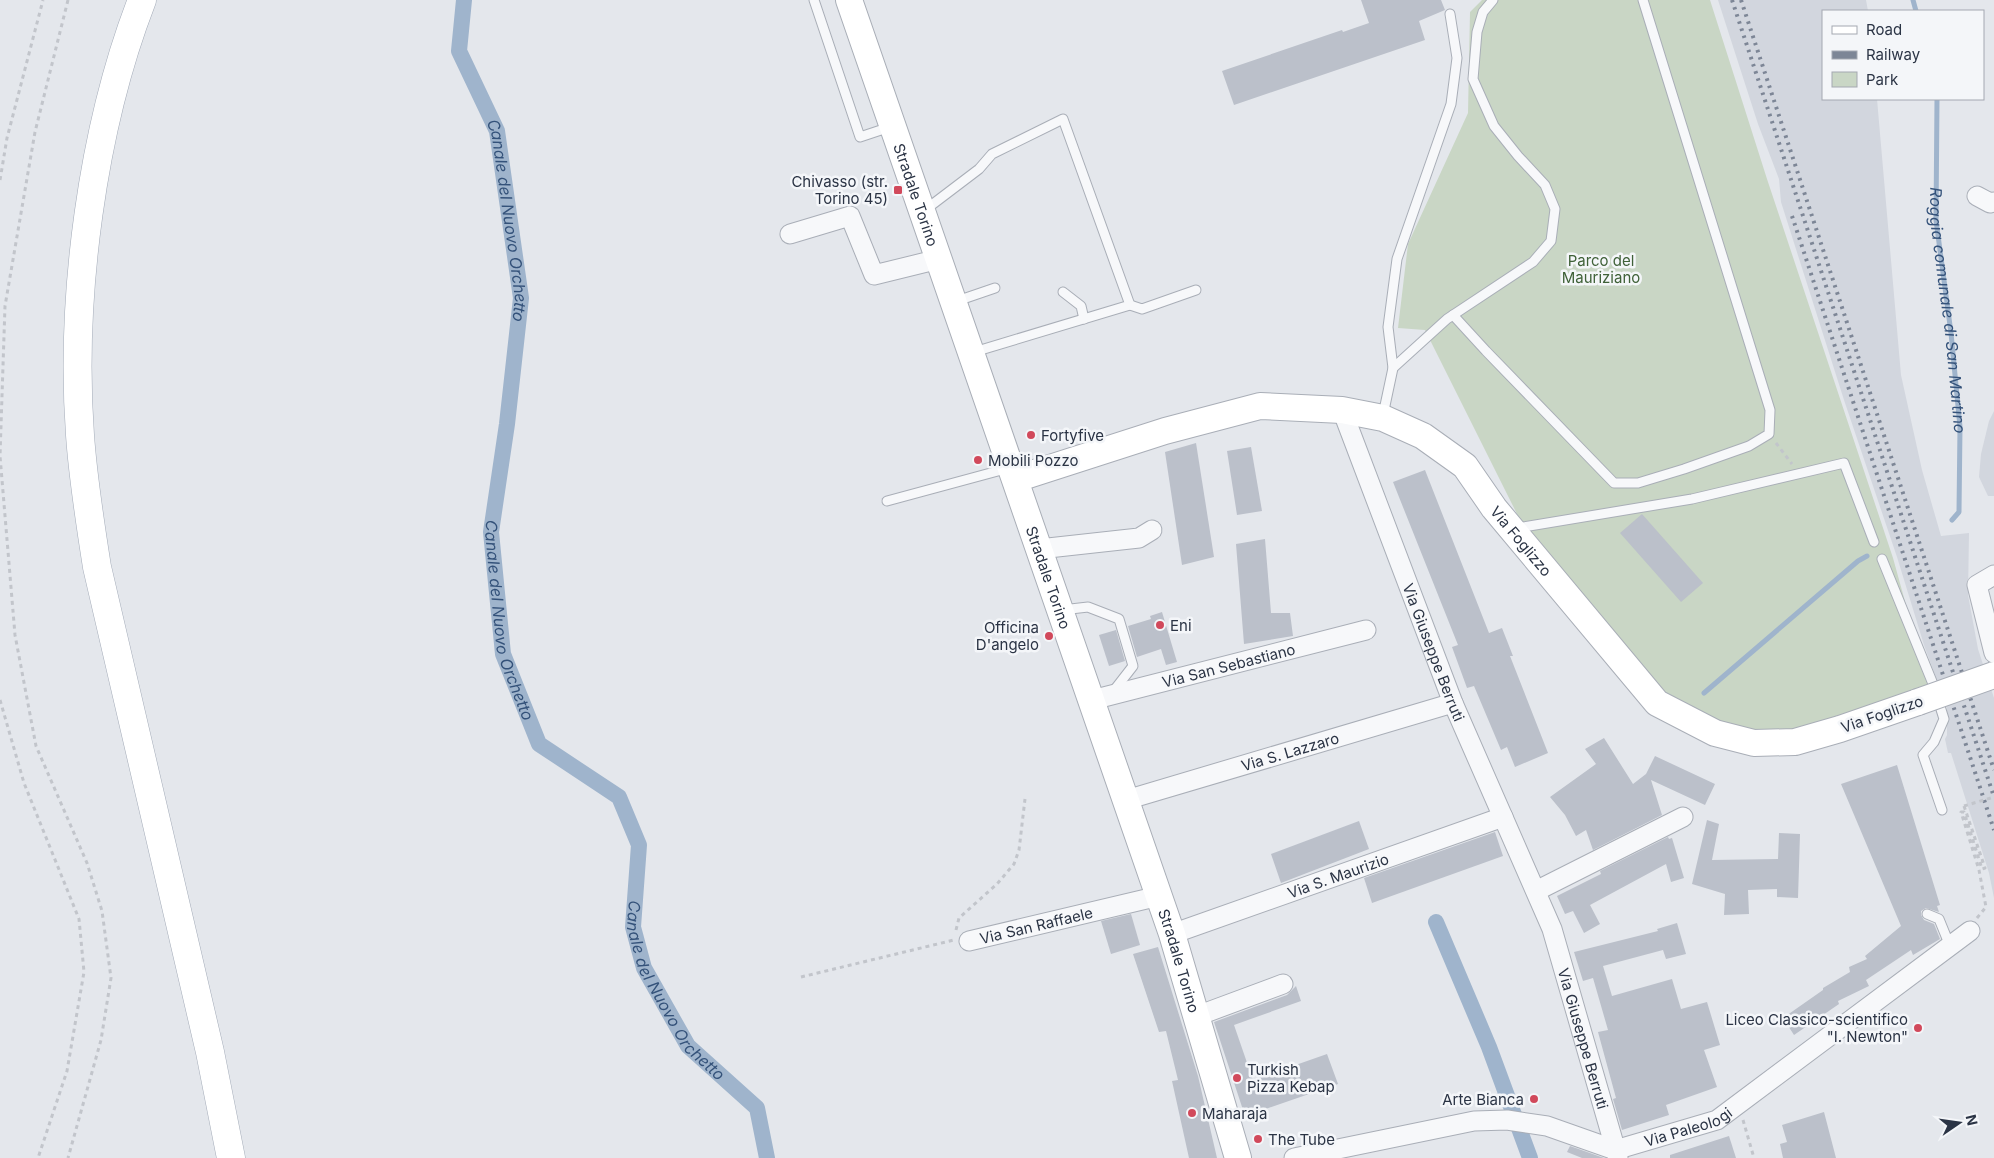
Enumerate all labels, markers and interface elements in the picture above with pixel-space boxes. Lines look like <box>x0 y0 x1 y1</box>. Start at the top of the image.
legend <box>1822 10 1984 100</box>
text: Road <box>1866 20 1902 39</box>
text: Railway <box>1866 45 1921 64</box>
text: Park <box>1866 70 1899 89</box>
water label: Canale del Nuovo Orchetto <box>483 116 532 323</box>
street label: Stradale Torino <box>890 141 943 249</box>
place label: Chivasso (str. Torino 45) <box>791 172 888 208</box>
marker: Chivasso (str. Torino 45) <box>892 184 904 196</box>
water label: Roggia comunale di San Martino <box>1926 187 1970 434</box>
park label: Parco del Mauriziano <box>1562 251 1640 287</box>
place label: Fortyfive <box>1041 426 1104 445</box>
marker: Fortyfive <box>1025 429 1037 441</box>
place label: Mobili Pozzo <box>988 451 1078 470</box>
marker: Mobili Pozzo <box>972 454 984 466</box>
street label: Via Foglizzo <box>1487 502 1556 580</box>
water label: Canale del Nuovo Orchetto <box>481 519 538 723</box>
street label: Stradale Torino <box>1022 523 1075 631</box>
street label: Via Giuseppe Berruti <box>1399 581 1469 724</box>
place label: Eni <box>1170 616 1192 635</box>
place label: Officina D'angelo <box>976 618 1039 654</box>
marker: Eni <box>1154 619 1166 631</box>
marker: Officina D'angelo <box>1043 630 1055 642</box>
street label: Via San Sebastiano <box>1160 639 1297 691</box>
street label: Via Foglizzo <box>1838 691 1926 737</box>
street label: Via S. Lazzaro <box>1239 728 1341 775</box>
street label: Via S. Maurizio <box>1285 849 1391 902</box>
water label: Canale del Nuovo Orchetto <box>623 900 729 1084</box>
street label: Via San Raffaele <box>978 903 1095 948</box>
street label: Stradale Torino <box>1154 906 1204 1015</box>
street label: Via Giuseppe Berruti <box>1554 966 1613 1111</box>
place label: Liceo Classico-scientifico "I. Newton" <box>1725 1010 1908 1046</box>
marker: Liceo Classico-scientifico "I. Newton" <box>1912 1022 1924 1034</box>
place label: Turkish Pizza Kebap <box>1247 1060 1335 1096</box>
marker: Turkish Pizza Kebap <box>1231 1072 1243 1084</box>
place label: Arte Bianca <box>1442 1090 1524 1109</box>
marker: Arte Bianca <box>1528 1093 1540 1105</box>
north arrow <box>1934 1098 1984 1148</box>
street label: Via Paleologi <box>1642 1103 1736 1150</box>
place label: Maharaja <box>1202 1104 1267 1123</box>
marker: Maharaja <box>1186 1107 1198 1119</box>
text: N <box>1963 1113 1982 1127</box>
place label: The Tube <box>1268 1130 1335 1149</box>
marker: The Tube <box>1252 1133 1264 1145</box>

